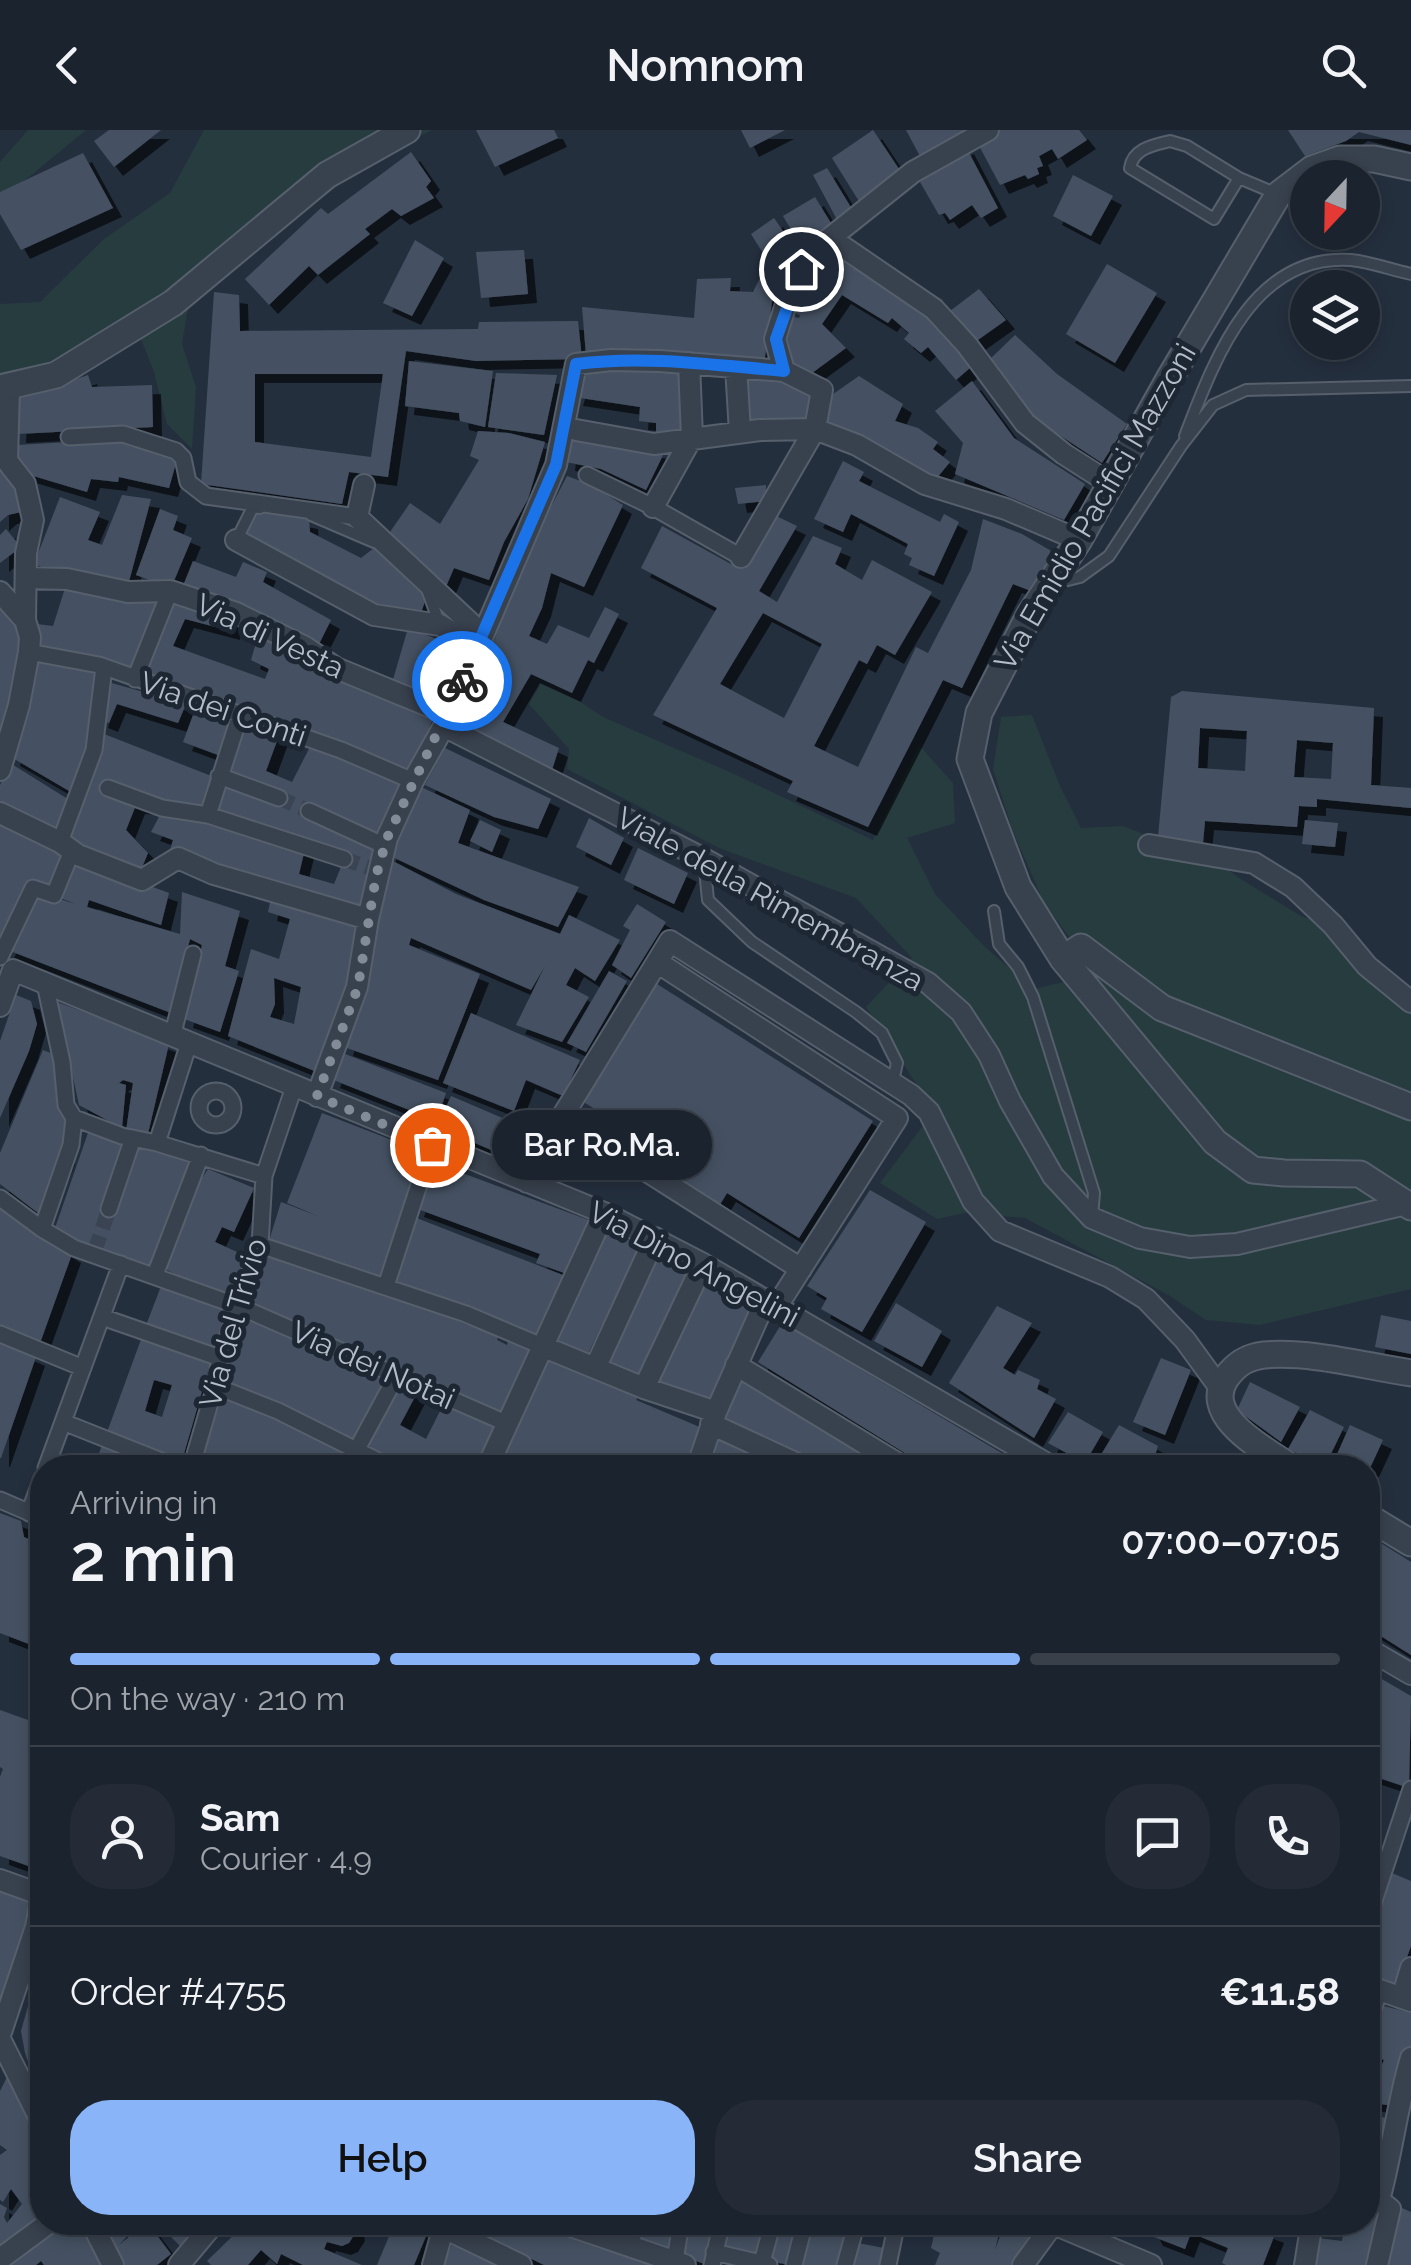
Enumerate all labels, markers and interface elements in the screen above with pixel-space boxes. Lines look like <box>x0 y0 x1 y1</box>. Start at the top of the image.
icon: back <box>40 38 95 93</box>
icon: search <box>1316 38 1371 93</box>
text: Nomnom <box>606 39 805 92</box>
north arrow <box>1290 160 1380 250</box>
map controls <box>1290 160 1380 360</box>
pin <box>759 227 844 312</box>
icon: home <box>774 242 829 297</box>
button: layers <box>1290 270 1380 360</box>
street label: Via Emidio Pacifici Mazzoni <box>987 338 1203 676</box>
street label: Via di Vesta <box>190 586 350 686</box>
courier <box>412 631 512 731</box>
icon: bike <box>435 654 490 709</box>
street label: Via dei Conti <box>135 664 311 754</box>
street label: Viale della Rimembranza <box>610 800 930 998</box>
pin <box>390 1103 475 1188</box>
callout: Bar Ro.Ma. <box>492 1110 712 1180</box>
icon: bag <box>405 1118 460 1173</box>
text: Bar Ro.Ma. <box>523 1126 681 1163</box>
street label: Via Dino Angelini <box>583 1194 805 1334</box>
street label: Via del Trivio <box>192 1234 274 1412</box>
street label: Via dei Notai <box>286 1313 460 1417</box>
text: Arriving in <box>70 1484 217 1521</box>
text: 07:00–07:05 <box>1121 1518 1340 1563</box>
text: 2 min <box>70 1520 237 1596</box>
text: On the way · 210 m <box>70 1680 345 1717</box>
button: person <box>70 1784 175 1889</box>
button: chat <box>1105 1784 1210 1889</box>
button: phone <box>1235 1784 1340 1889</box>
text: Sam <box>200 1795 280 1840</box>
text: Courier · 4.9 <box>200 1840 372 1877</box>
text: Order #4755 <box>70 1969 286 2014</box>
text: €11.58 <box>1220 1969 1340 2014</box>
button: Help <box>70 2100 695 2215</box>
button: Share <box>715 2100 1340 2215</box>

